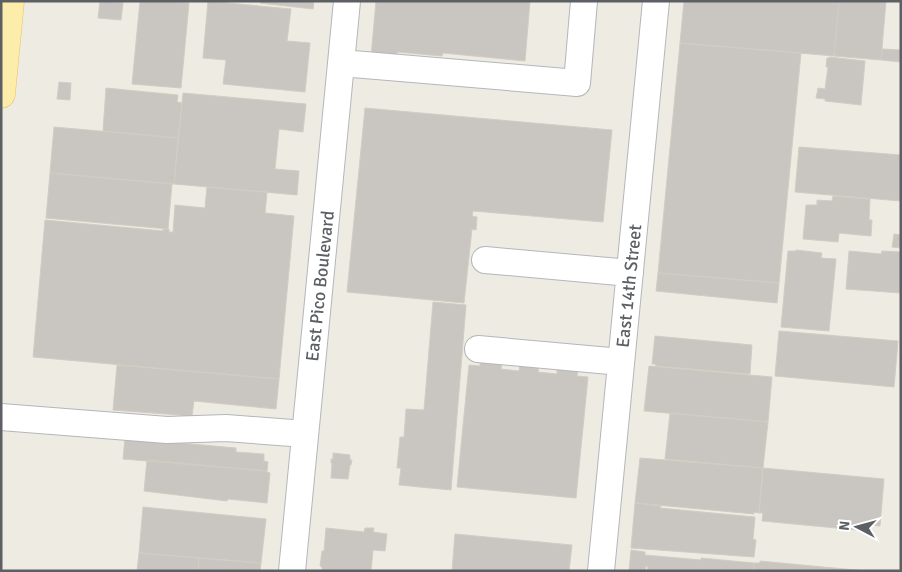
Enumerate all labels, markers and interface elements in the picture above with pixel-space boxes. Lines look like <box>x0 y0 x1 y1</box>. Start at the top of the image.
street label: East Pico Boulevard <box>301 210 339 362</box>
street label: East 14th Street <box>612 223 646 349</box>
north arrow <box>832 502 882 552</box>
text: N <box>836 520 854 531</box>

